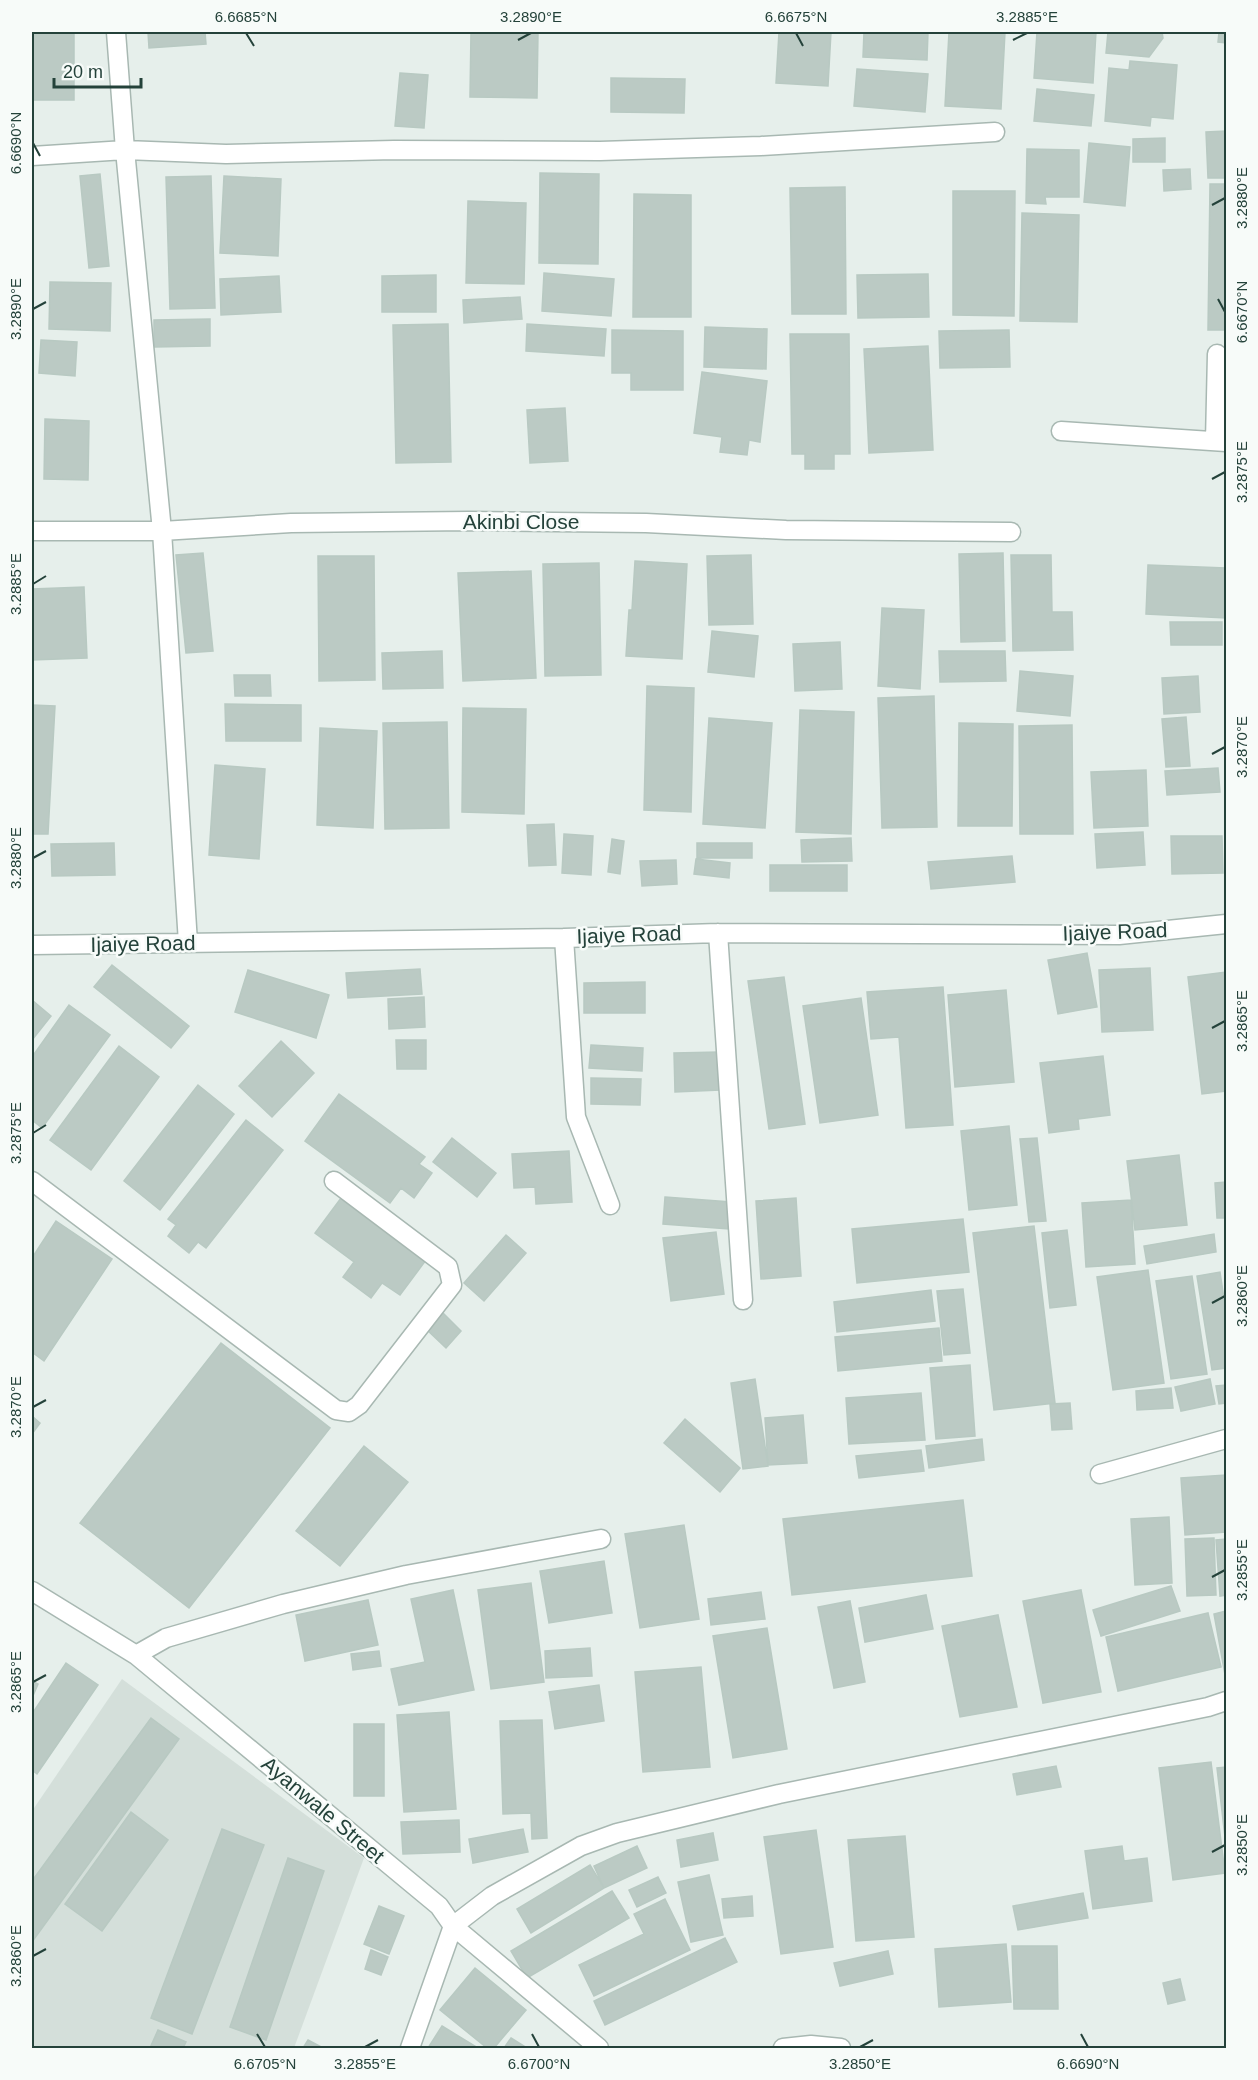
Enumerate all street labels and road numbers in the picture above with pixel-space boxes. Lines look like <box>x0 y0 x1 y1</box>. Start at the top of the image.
street label: Akinbi Close <box>463 510 579 533</box>
street label: Ijaiye Road <box>1062 918 1168 945</box>
street label: Ijaiye Road <box>576 921 682 948</box>
street label: Ijaiye Road <box>90 931 196 956</box>
street label: Ayanwale Street <box>258 1752 389 1868</box>

